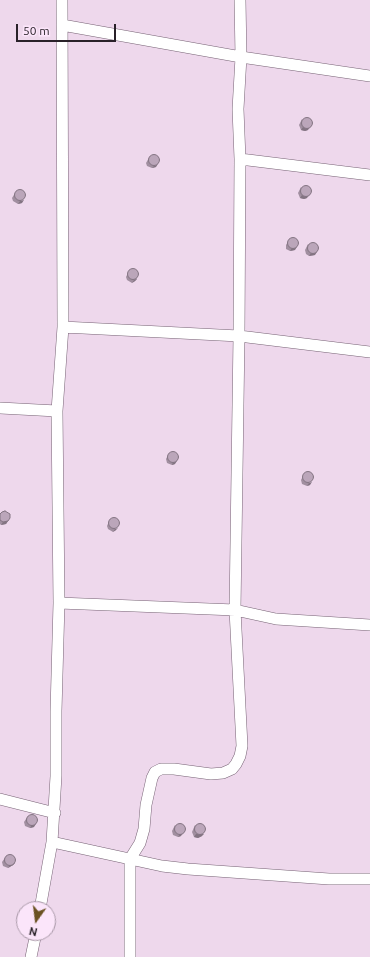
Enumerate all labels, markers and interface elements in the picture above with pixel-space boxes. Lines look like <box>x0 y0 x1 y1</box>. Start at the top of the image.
scale bar <box>18 16 118 42</box>
text: 50 m <box>23 24 50 37</box>
north arrow <box>16 901 56 941</box>
text: N <box>28 925 39 938</box>

